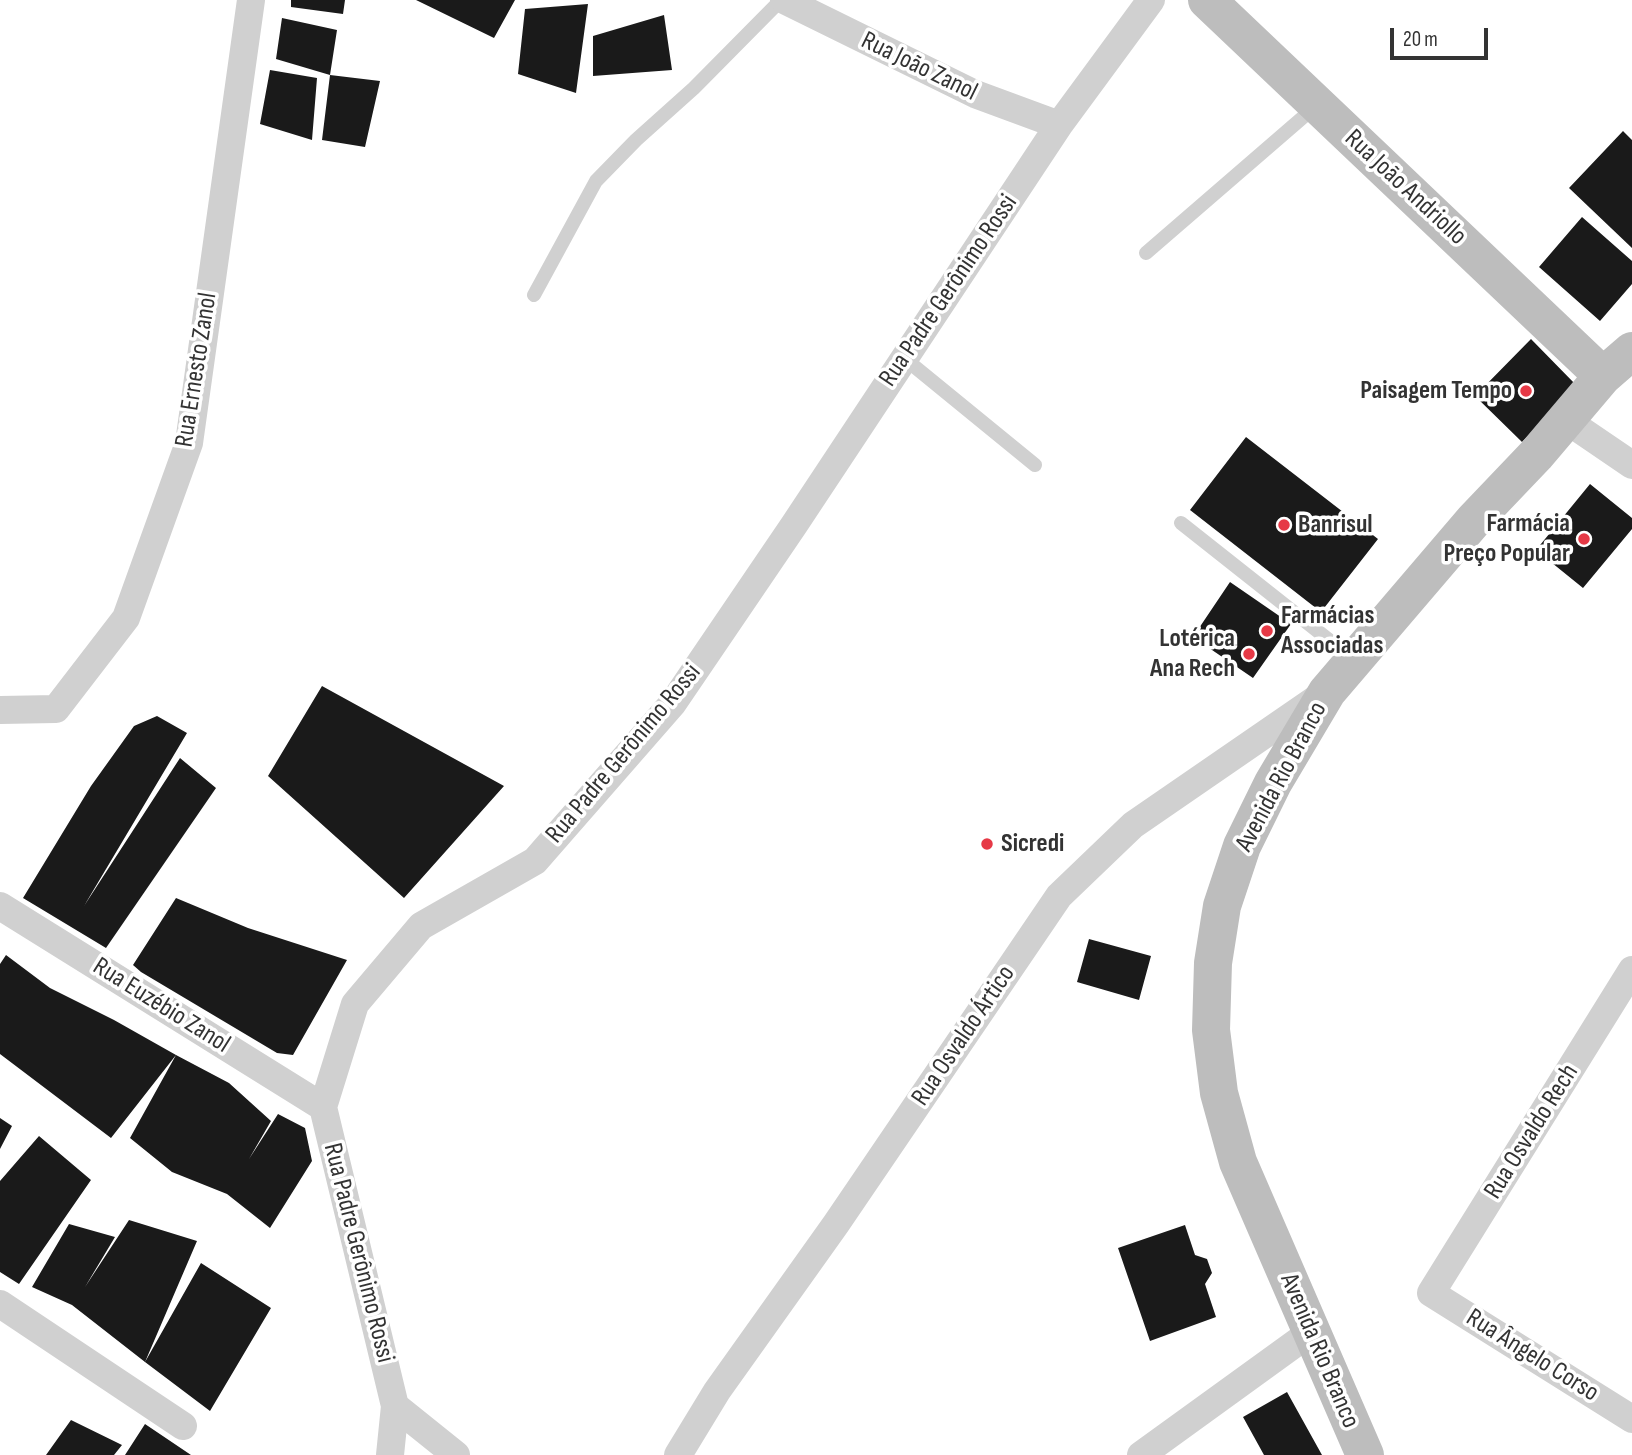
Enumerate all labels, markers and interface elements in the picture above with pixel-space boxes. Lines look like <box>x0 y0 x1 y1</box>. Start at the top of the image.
scale bar <box>1394 14 1492 58</box>
street label: Rua João Zanol <box>856 26 982 108</box>
text: 20 m <box>1403 27 1438 52</box>
street label: Rua João Andriollo <box>1338 124 1472 252</box>
street label: Rua Padre Gerônimo Rossi <box>873 189 1025 393</box>
street label: Rua Ernesto Zanol <box>169 291 225 449</box>
place label: Paisagem Tempo <box>1360 375 1512 407</box>
marker: Paisagem Tempo <box>1518 383 1534 399</box>
place label: Farmácia Preço Popular <box>1444 508 1570 570</box>
place label: Banrisul <box>1298 509 1373 541</box>
marker: Banrisul <box>1276 517 1292 533</box>
marker: Farmácia Preço Popular <box>1576 531 1592 547</box>
place label: Farmácias Associadas <box>1281 600 1383 662</box>
place label: Lotérica Ana Rech <box>1150 623 1235 684</box>
marker: Farmácias Associadas <box>1259 623 1275 639</box>
marker: Lotérica Ana Rech <box>1241 646 1257 662</box>
street label: Rua Padre Gerônimo Rossi <box>540 658 708 850</box>
street label: Avenida Rio Branco <box>1230 697 1334 857</box>
place label: Sicredi <box>1001 828 1064 860</box>
marker: Sicredi <box>979 836 995 852</box>
street label: Rua Euzébio Zanol <box>87 951 235 1061</box>
street label: Rua Osvaldo Ártico <box>906 960 1022 1112</box>
street label: Rua Osvaldo Rech <box>1478 1059 1586 1205</box>
street label: Rua Padre Gerônimo Rossi <box>316 1140 400 1366</box>
street label: Avenida Rio Branco <box>1272 1269 1366 1433</box>
street label: Rua Ângelo Corso <box>1460 1303 1604 1409</box>

